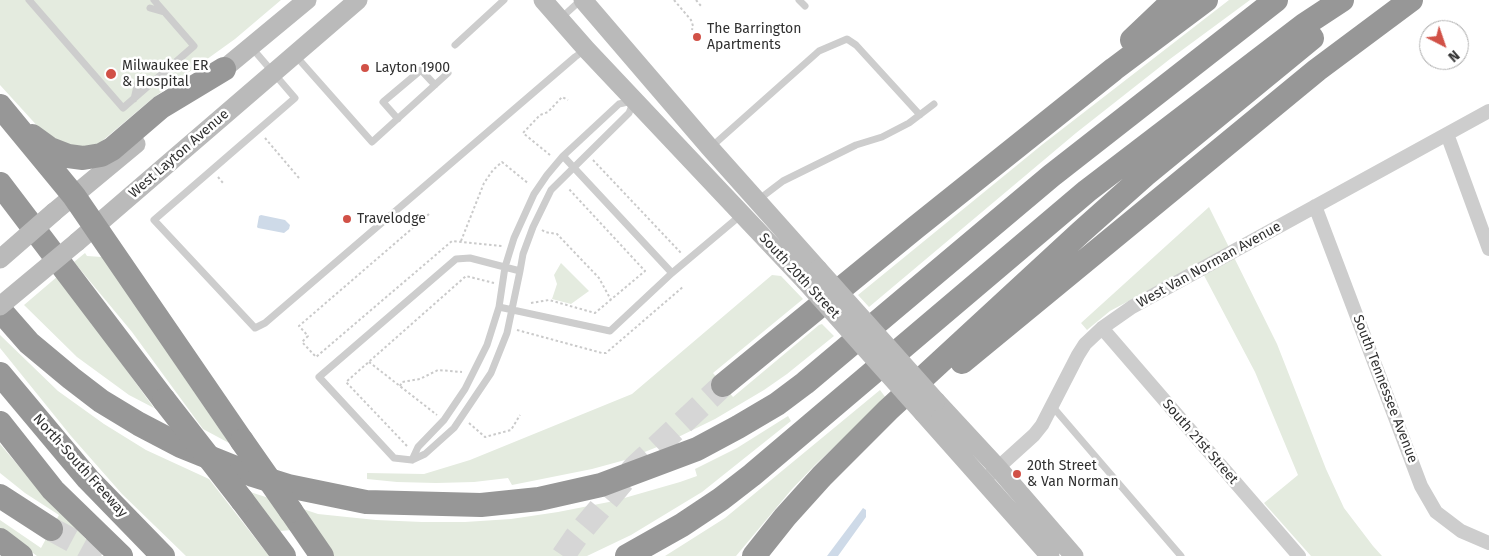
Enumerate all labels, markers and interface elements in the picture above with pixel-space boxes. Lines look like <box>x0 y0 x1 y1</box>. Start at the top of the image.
north arrow <box>1419 20 1469 70</box>
place label: The Barrington Apartments <box>707 21 801 54</box>
marker: The Barrington Apartments <box>691 31 703 43</box>
text: N <box>1444 46 1463 65</box>
place label: Milwaukee ER & Hospital <box>122 58 209 90</box>
place label: Layton 1900 <box>375 60 450 76</box>
marker: Layton 1900 <box>359 62 371 74</box>
marker: Milwaukee ER & Hospital <box>104 67 118 81</box>
street label: West Layton Avenue <box>126 106 232 202</box>
place label: Travelodge <box>357 211 426 227</box>
marker: Travelodge <box>341 213 353 225</box>
street label: West Van Norman Avenue <box>1134 218 1284 312</box>
street label: South 20th Street <box>755 230 843 322</box>
street label: South Tennessee Avenue <box>1349 313 1421 465</box>
street label: South 21st Street <box>1159 396 1241 488</box>
street label: North-South Freeway <box>29 411 131 521</box>
place label: 20th Street & Van Norman <box>1027 458 1119 491</box>
marker: 20th Street & Van Norman <box>1011 468 1023 480</box>

